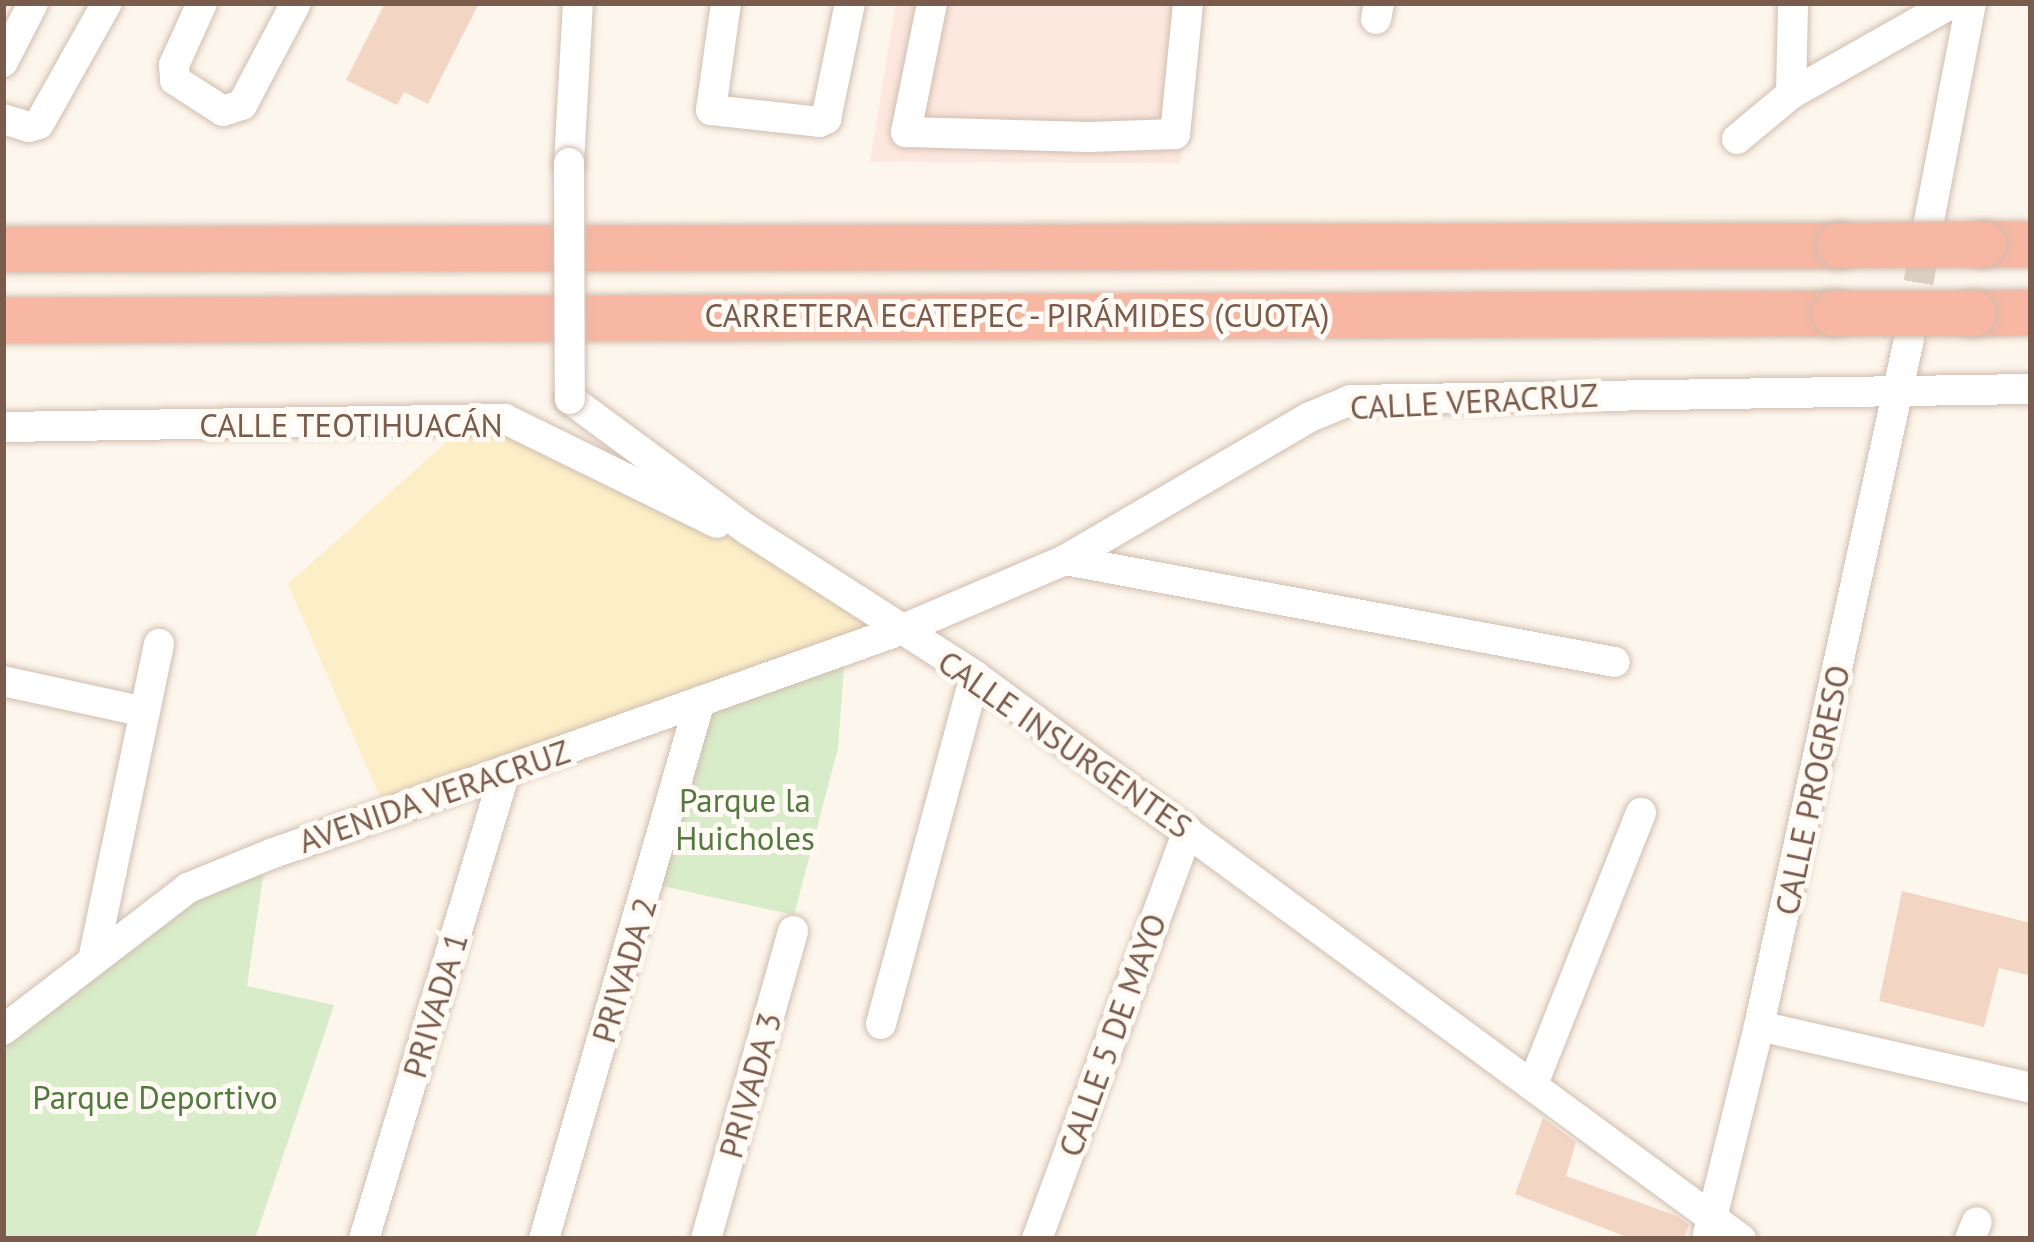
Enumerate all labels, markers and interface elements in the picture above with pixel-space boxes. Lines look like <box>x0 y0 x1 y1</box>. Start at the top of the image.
street label: CARRETERA ECATEPEC - PIRÁMIDES (CUOTA) <box>701 295 1333 335</box>
street label: CALLE VERACRUZ <box>1348 375 1600 427</box>
street label: CALLE TEOTIHUACÁN <box>199 405 503 445</box>
street label: CALLE INSURGENTES <box>931 642 1199 846</box>
street label: CALLE PROGRESO <box>1766 661 1858 919</box>
street label: AVENIDA VERACRUZ <box>292 731 576 861</box>
park label: Parque la Huicholes <box>675 780 815 858</box>
street label: PRIVADA 2 <box>583 892 665 1048</box>
street label: CALLE 5 DE MAYO <box>1050 908 1174 1162</box>
street label: PRIVADA 1 <box>394 927 476 1083</box>
street label: PRIVADA 3 <box>710 1007 790 1163</box>
park label: Parque Deportivo <box>32 1077 278 1117</box>

